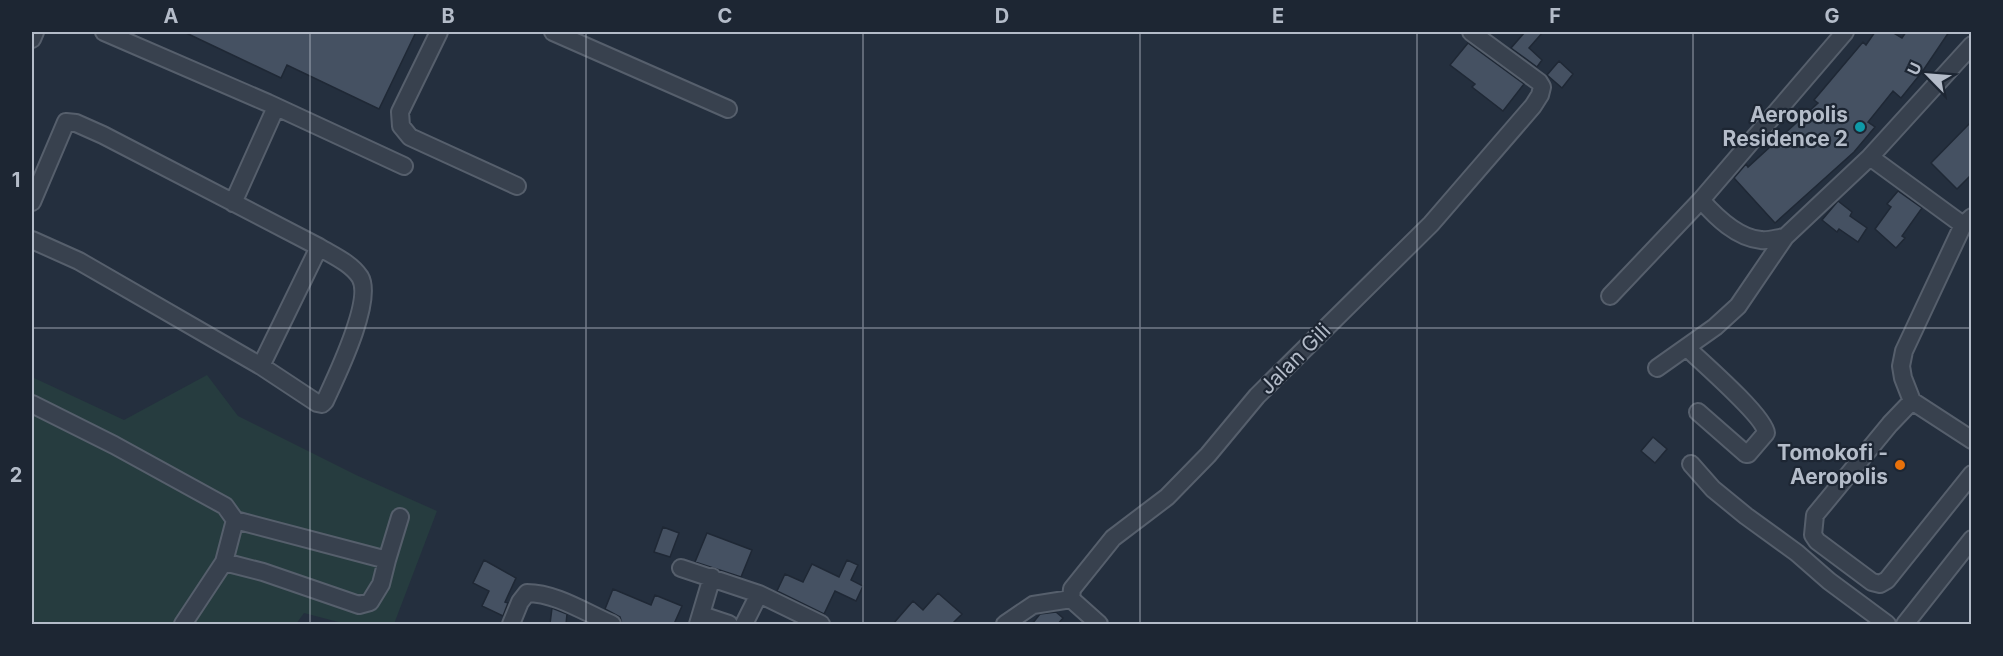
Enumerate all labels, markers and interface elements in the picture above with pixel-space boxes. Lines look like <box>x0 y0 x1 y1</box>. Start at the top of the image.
text: A <box>164 4 179 28</box>
text: B <box>441 4 455 28</box>
text: C <box>718 4 732 28</box>
text: D <box>995 4 1009 28</box>
text: E <box>1272 4 1284 28</box>
text: F <box>1549 4 1561 28</box>
text: G <box>1824 4 1840 28</box>
north arrow <box>1898 45 1958 105</box>
text: U <box>1903 59 1926 78</box>
place label: Aeropolis Residence 2 <box>1723 102 1848 151</box>
marker: Aeropolis Residence 2 <box>1853 120 1867 134</box>
text: 1 <box>12 168 20 192</box>
street label: Jalan Gili <box>1254 318 1335 399</box>
place label: Tomokofi - Aeropolis <box>1777 440 1888 489</box>
marker: Tomokofi - Aeropolis <box>1893 458 1907 472</box>
text: 2 <box>10 463 22 487</box>

